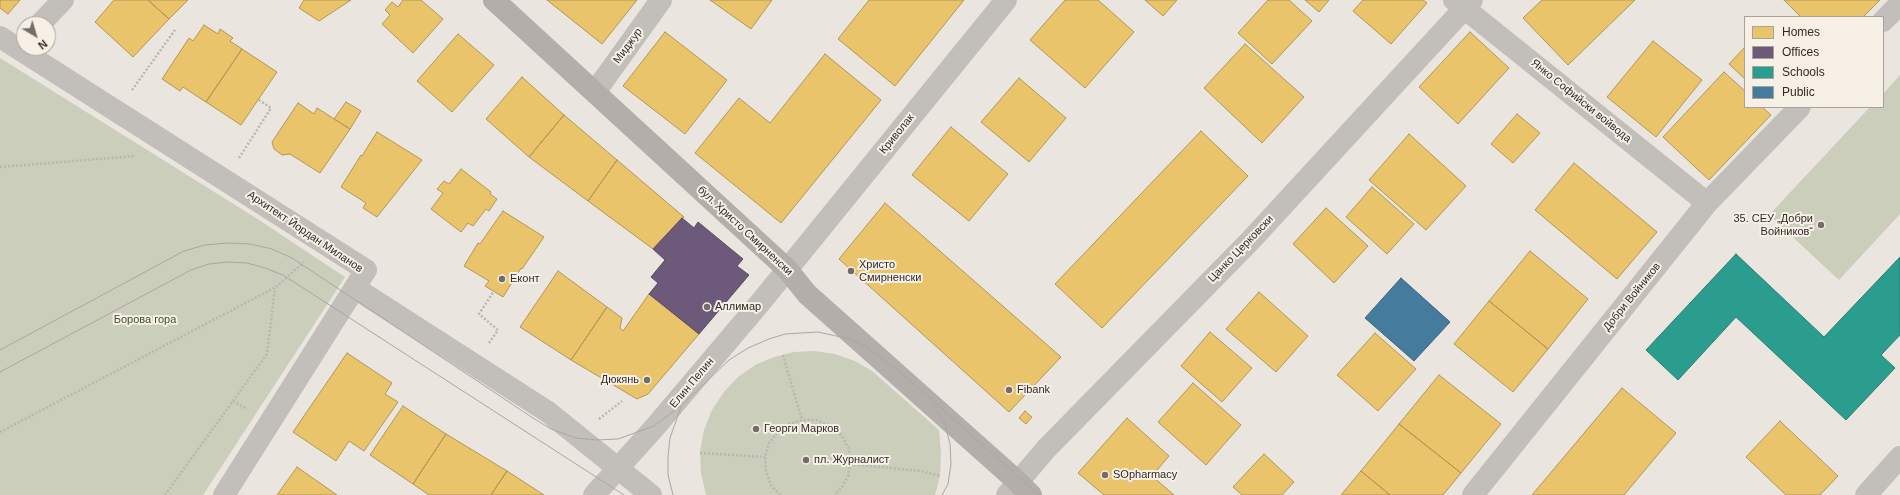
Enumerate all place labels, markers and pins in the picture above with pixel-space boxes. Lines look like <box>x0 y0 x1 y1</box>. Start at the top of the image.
place label: 35. СЕУ „Добри Войников“ <box>1733 212 1813 238</box>
marker: 35. СЕУ „Добри Войников“ <box>1816 220 1826 230</box>
place label: Христо Смирненски <box>859 258 921 284</box>
marker: Христо Смирненски <box>846 266 856 276</box>
place label: Еконт <box>510 272 540 286</box>
marker: Еконт <box>497 274 507 284</box>
place label: Аллимар <box>715 300 761 314</box>
marker: Аллимар <box>702 302 712 312</box>
place label: Дюкянь <box>601 373 639 387</box>
marker: Дюкянь <box>642 375 652 385</box>
place label: Fibank <box>1017 383 1050 397</box>
marker: Fibank <box>1004 385 1014 395</box>
place label: Георги Марков <box>764 422 839 436</box>
marker: Георги Марков <box>751 424 761 434</box>
place label: пл. Журналист <box>814 453 889 467</box>
marker: пл. Журналист <box>801 455 811 465</box>
place label: SOpharmacy <box>1113 468 1177 482</box>
marker: SOpharmacy <box>1100 470 1110 480</box>

